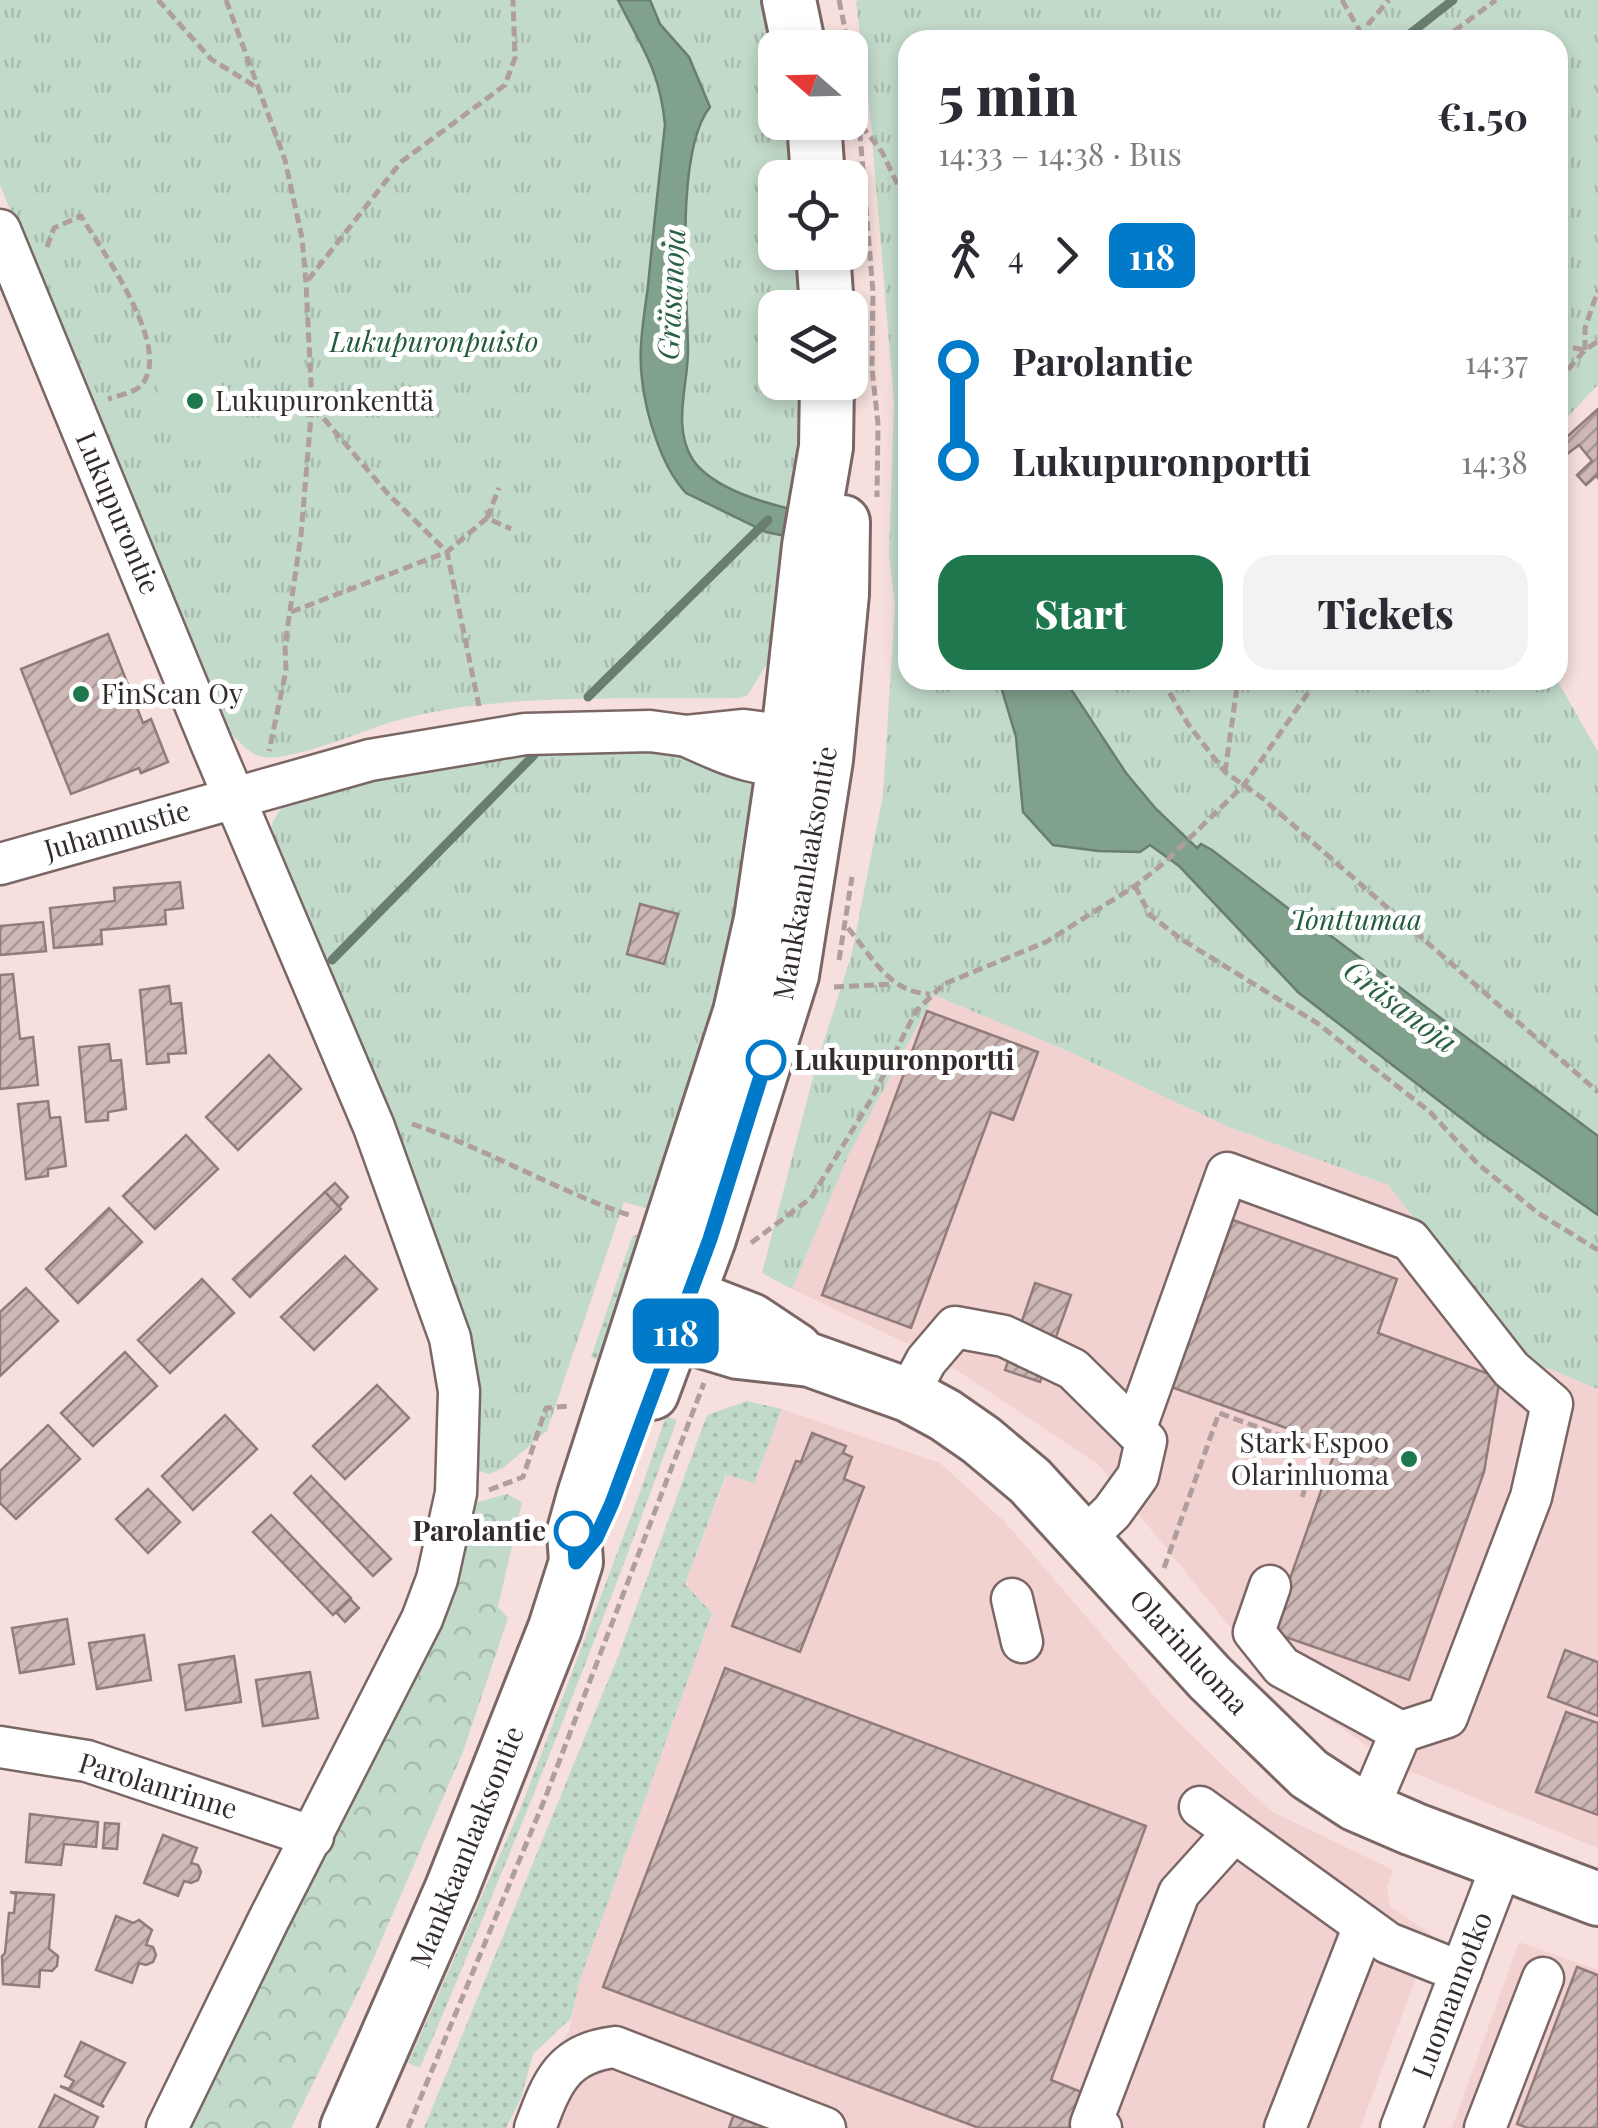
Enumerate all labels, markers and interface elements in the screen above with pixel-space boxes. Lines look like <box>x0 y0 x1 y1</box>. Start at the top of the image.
north arrow <box>758 30 868 140</box>
map controls <box>758 30 868 400</box>
text: 5 min <box>938 56 1078 130</box>
text: €1.50 <box>1437 90 1528 141</box>
text: 14:33 – 14:38 · Bus <box>938 131 1182 174</box>
button: locate <box>758 160 868 270</box>
water label: Gräsanoja <box>647 227 693 361</box>
icon: walk <box>938 228 993 283</box>
icon: forward <box>1039 228 1094 283</box>
text: 118 <box>1129 232 1175 279</box>
text: 4 <box>1008 234 1024 277</box>
button: layers <box>758 290 868 400</box>
park label: Lukupuronpuisto <box>329 322 538 359</box>
text: Parolantie <box>1012 335 1193 386</box>
text: 14:37 <box>1464 339 1528 382</box>
place label: Lukupuronkenttä <box>215 381 434 418</box>
marker: Lukupuronkenttä <box>184 390 206 412</box>
street label: Lukupurontie <box>69 425 170 599</box>
text: Lukupuronportti <box>1012 435 1311 486</box>
text: 14:38 <box>1461 439 1528 482</box>
button: Start <box>938 555 1223 670</box>
button: Tickets <box>1243 555 1528 670</box>
place label: FinScan Oy <box>101 674 243 711</box>
marker: FinScan Oy <box>70 683 92 705</box>
street label: Mankkaanlaaksontie <box>763 743 844 1003</box>
street label: Juhannustie <box>38 790 194 867</box>
park label: Tonttumaa <box>1290 900 1422 937</box>
water label: Gräsanoja <box>1336 950 1466 1061</box>
place label: Lukupuronportti <box>794 1040 1015 1077</box>
marker: Lukupuronportti <box>747 1041 785 1079</box>
line badge: 118 <box>618 1298 734 1364</box>
text: 118 <box>653 1308 699 1355</box>
place label: Stark Espoo Olarinluoma <box>1231 1423 1389 1492</box>
marker: Stark Espoo Olarinluoma <box>1398 1448 1420 1470</box>
place label: Parolantie <box>412 1511 546 1548</box>
marker: Parolantie <box>555 1512 593 1550</box>
street label: Olarinluoma <box>1123 1580 1258 1721</box>
street label: Mankkaanlaaksontie <box>400 1720 531 1973</box>
street label: Parolanrinne <box>75 1743 242 1826</box>
street label: Luomannotko <box>1402 1906 1499 2083</box>

